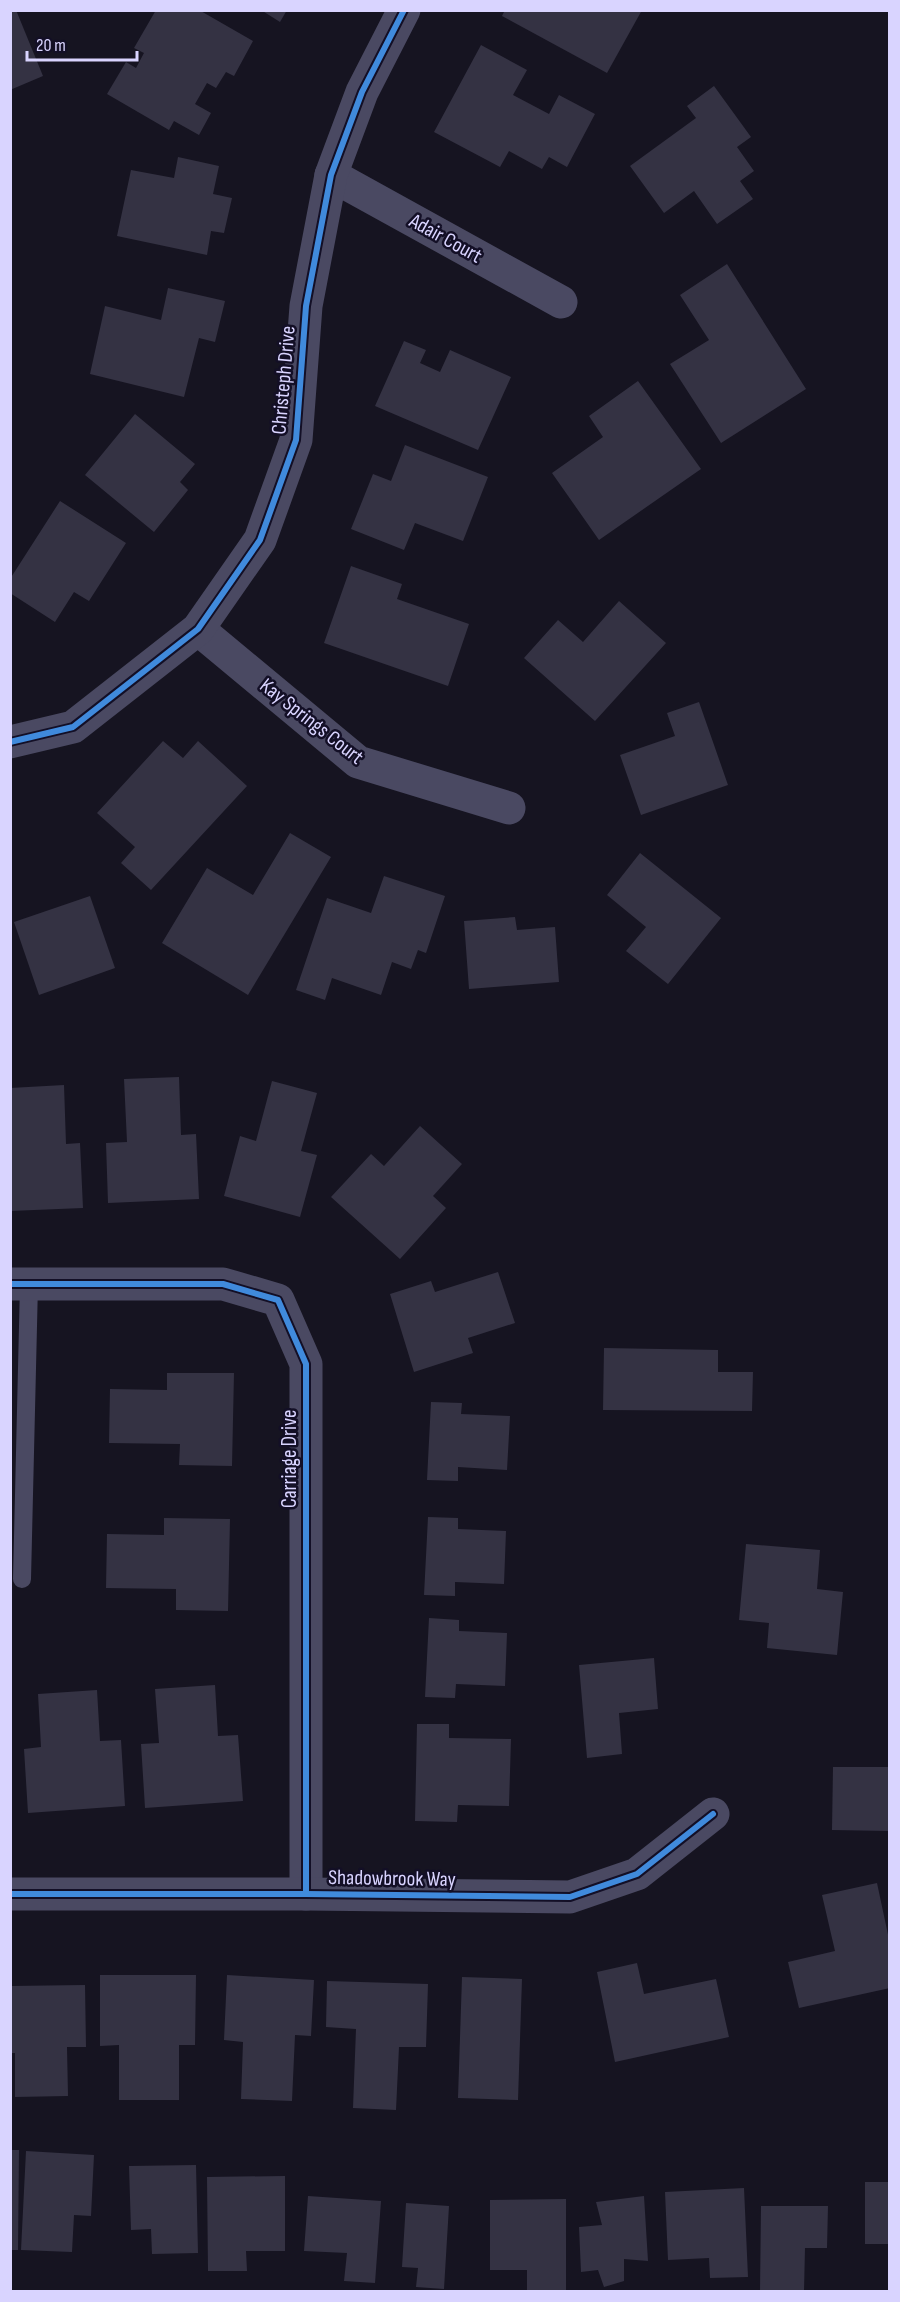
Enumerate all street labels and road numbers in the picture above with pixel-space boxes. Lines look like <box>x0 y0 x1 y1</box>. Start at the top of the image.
street label: Adair Court <box>404 208 486 269</box>
street label: Christeph Drive <box>266 325 301 435</box>
street label: Kay Springs Court <box>255 673 369 770</box>
street label: Carriage Drive <box>277 1410 302 1508</box>
street label: Shadowbrook Way <box>328 1865 456 1892</box>

